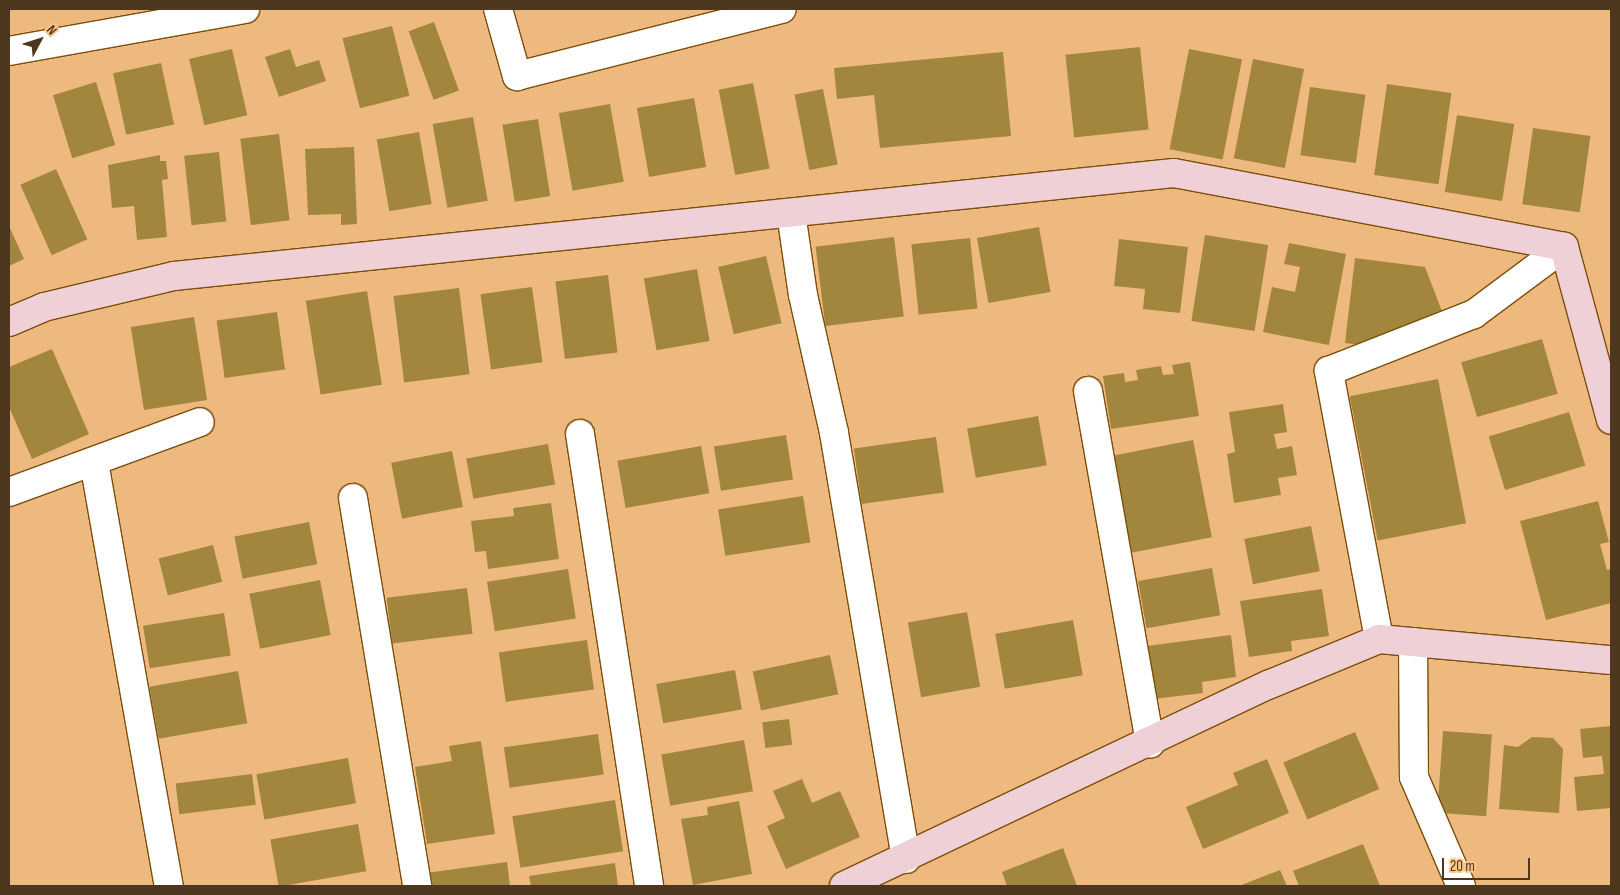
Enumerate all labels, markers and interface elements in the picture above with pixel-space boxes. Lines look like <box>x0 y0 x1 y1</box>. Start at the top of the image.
north arrow <box>15 15 65 65</box>
text: N <box>43 22 61 38</box>
scale bar <box>1445 848 1532 880</box>
text: 20 m <box>1450 857 1475 876</box>

